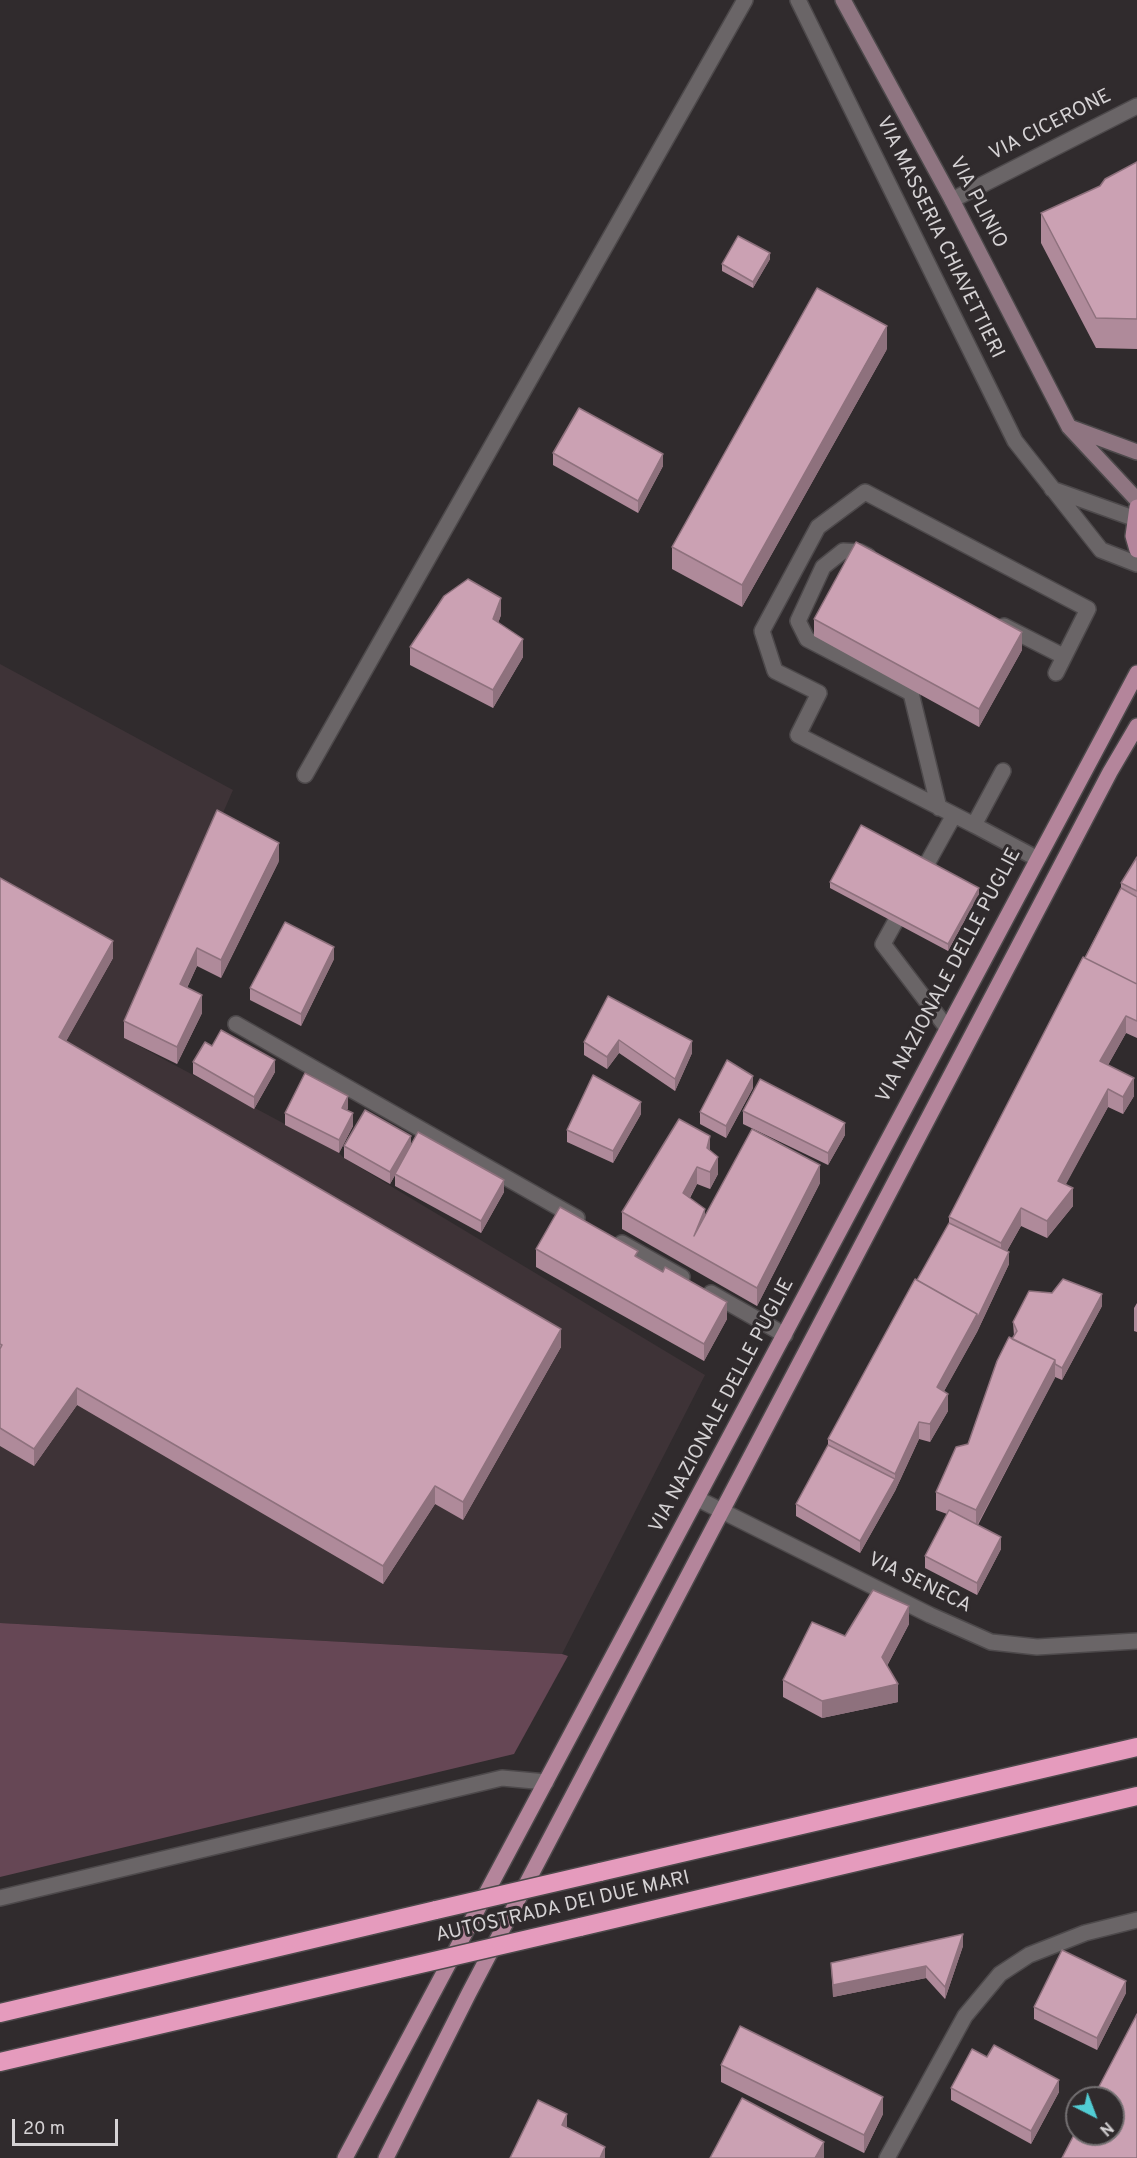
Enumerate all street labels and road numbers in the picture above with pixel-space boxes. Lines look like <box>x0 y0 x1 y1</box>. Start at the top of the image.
street label: VIA CICERONE <box>986 85 1116 167</box>
street label: VIA MASSERIA CHIAVETTIERI <box>870 113 1008 363</box>
street label: VIA PLINIO <box>943 153 1011 253</box>
street label: VIA NAZIONALE DELLE PUGLIE <box>873 845 1027 1107</box>
street label: VIA NAZIONALE DELLE PUGLIE <box>646 1275 800 1537</box>
street label: VIA SENECA <box>863 1549 975 1619</box>
street label: AUTOSTRADA DEI DUE MARI <box>434 1867 692 1949</box>

